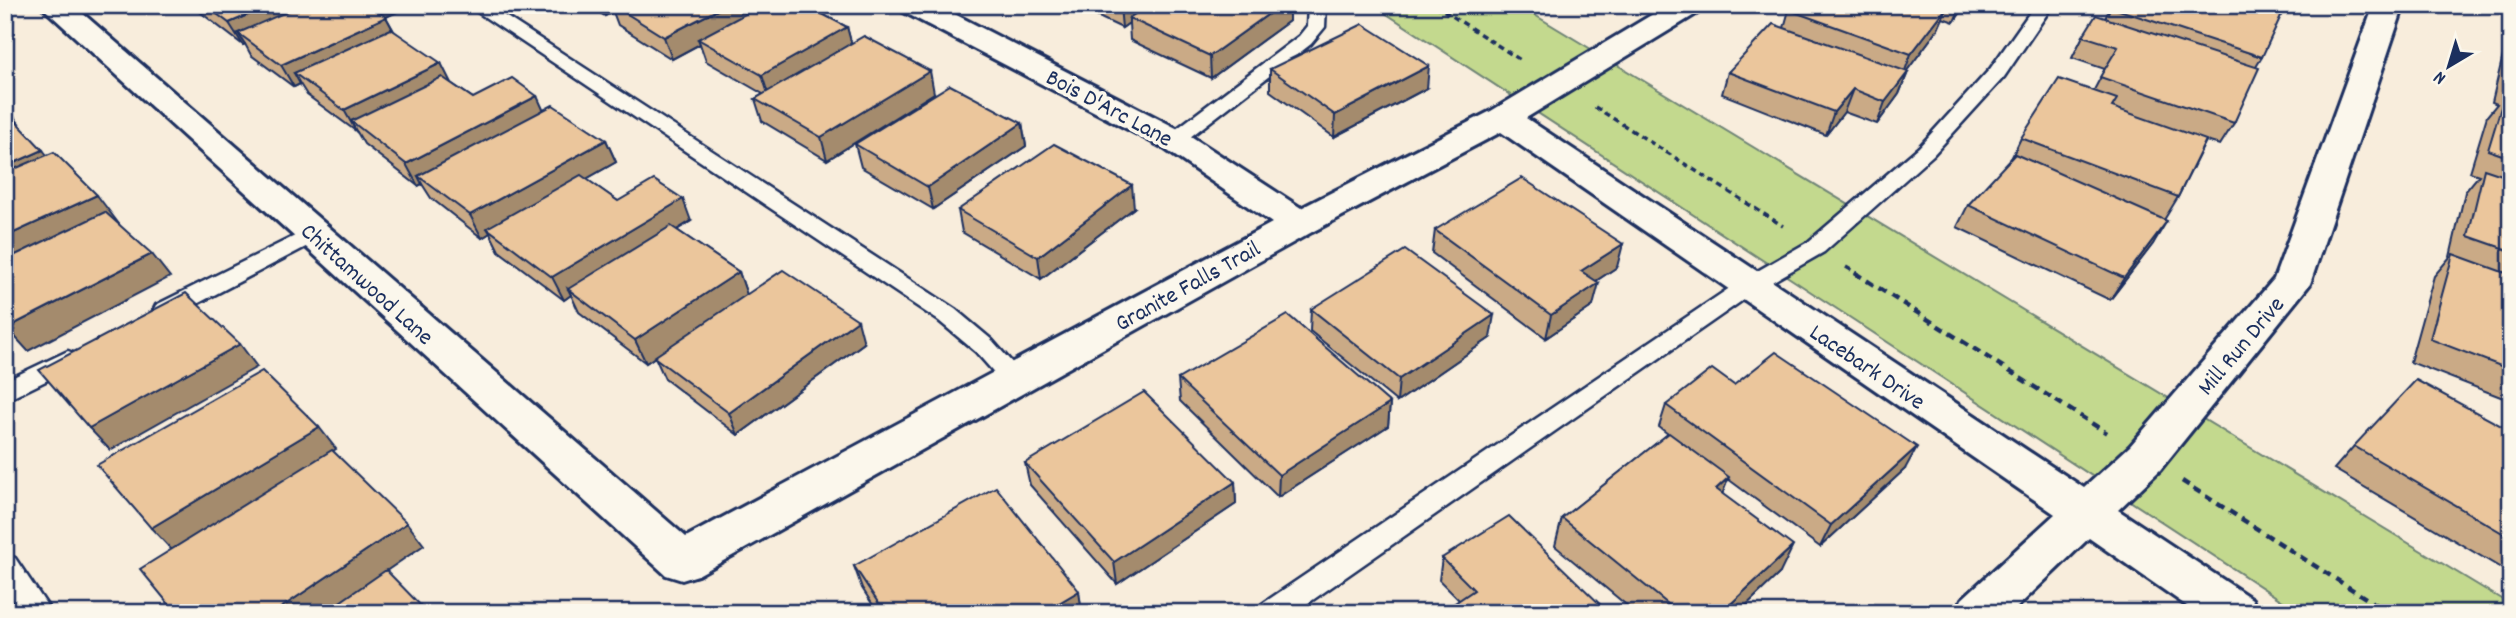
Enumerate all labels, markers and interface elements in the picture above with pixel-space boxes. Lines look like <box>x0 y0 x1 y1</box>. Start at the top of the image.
north arrow <box>2414 32 2484 102</box>
street label: Bois D'Arc Lane <box>1039 62 1178 157</box>
text: N <box>2429 63 2453 90</box>
street label: Chittamwood Lane <box>292 216 440 354</box>
street label: Granite Falls Trail <box>1110 233 1268 342</box>
street label: Mill Run Drive <box>2191 290 2294 404</box>
street label: Lacebark Drive <box>1802 317 1931 420</box>

